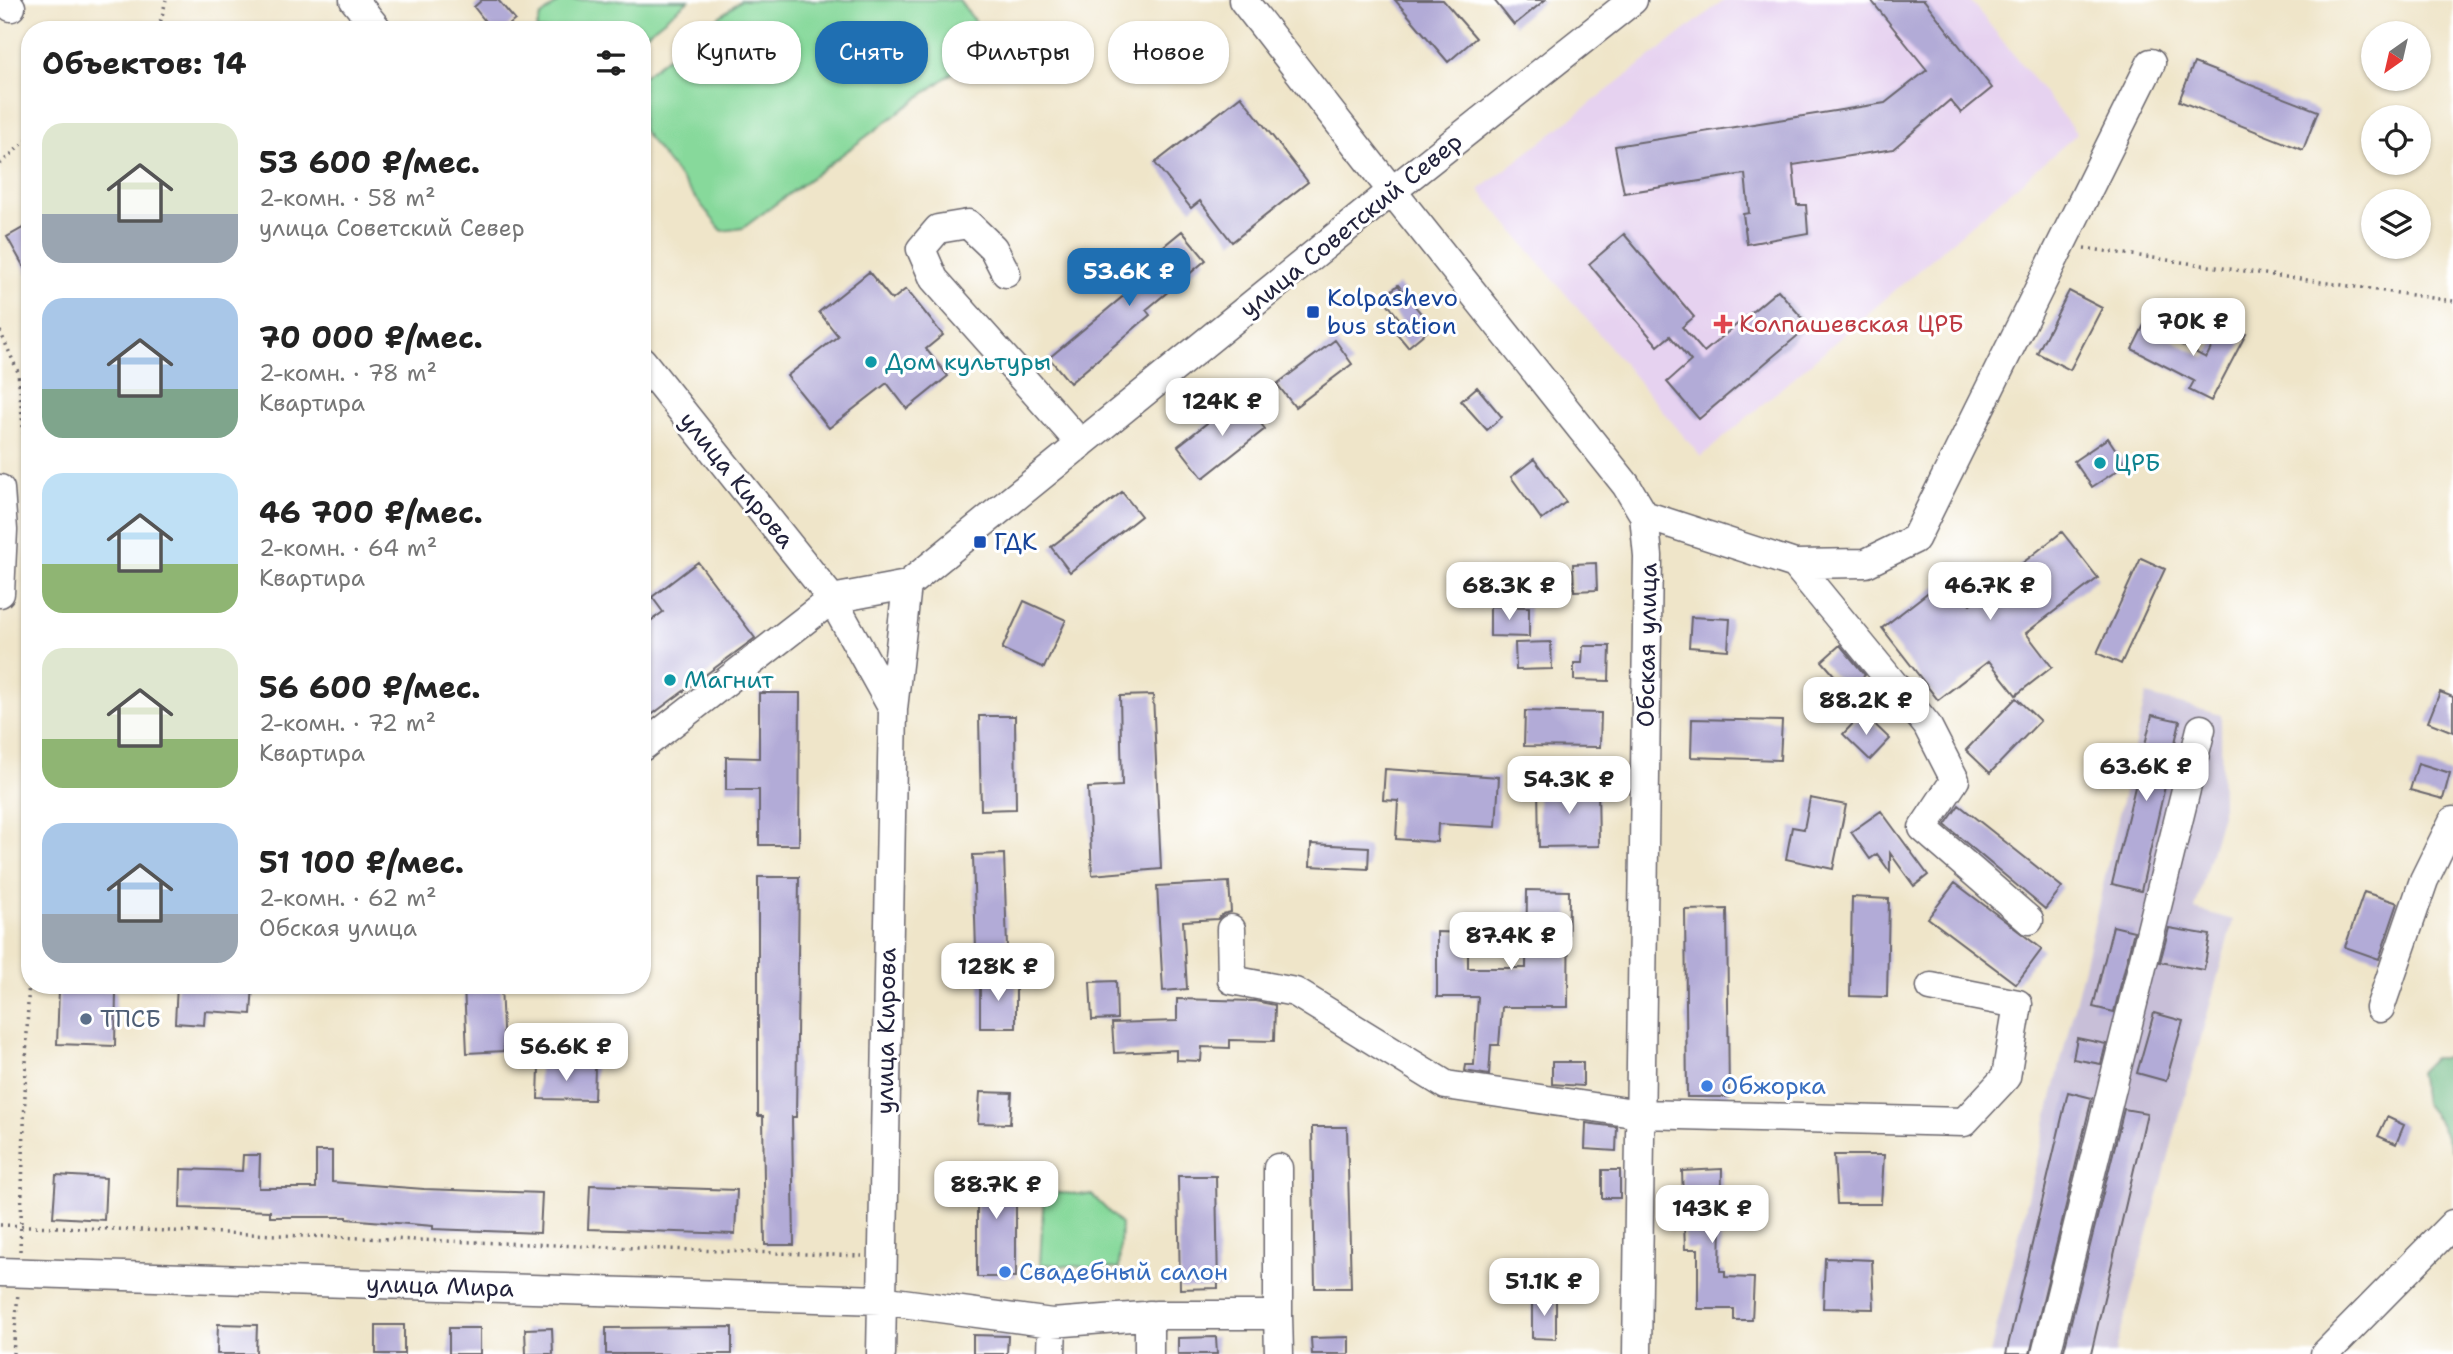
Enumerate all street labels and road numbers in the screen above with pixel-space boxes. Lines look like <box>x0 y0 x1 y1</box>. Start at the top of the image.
street label: улица Советский Север <box>1233 125 1469 325</box>
street label: улица Кирова <box>672 405 802 555</box>
street label: Обская улица <box>1630 562 1664 728</box>
street label: улица Кирова <box>869 947 903 1115</box>
street label: улица Мира <box>366 1267 515 1305</box>

